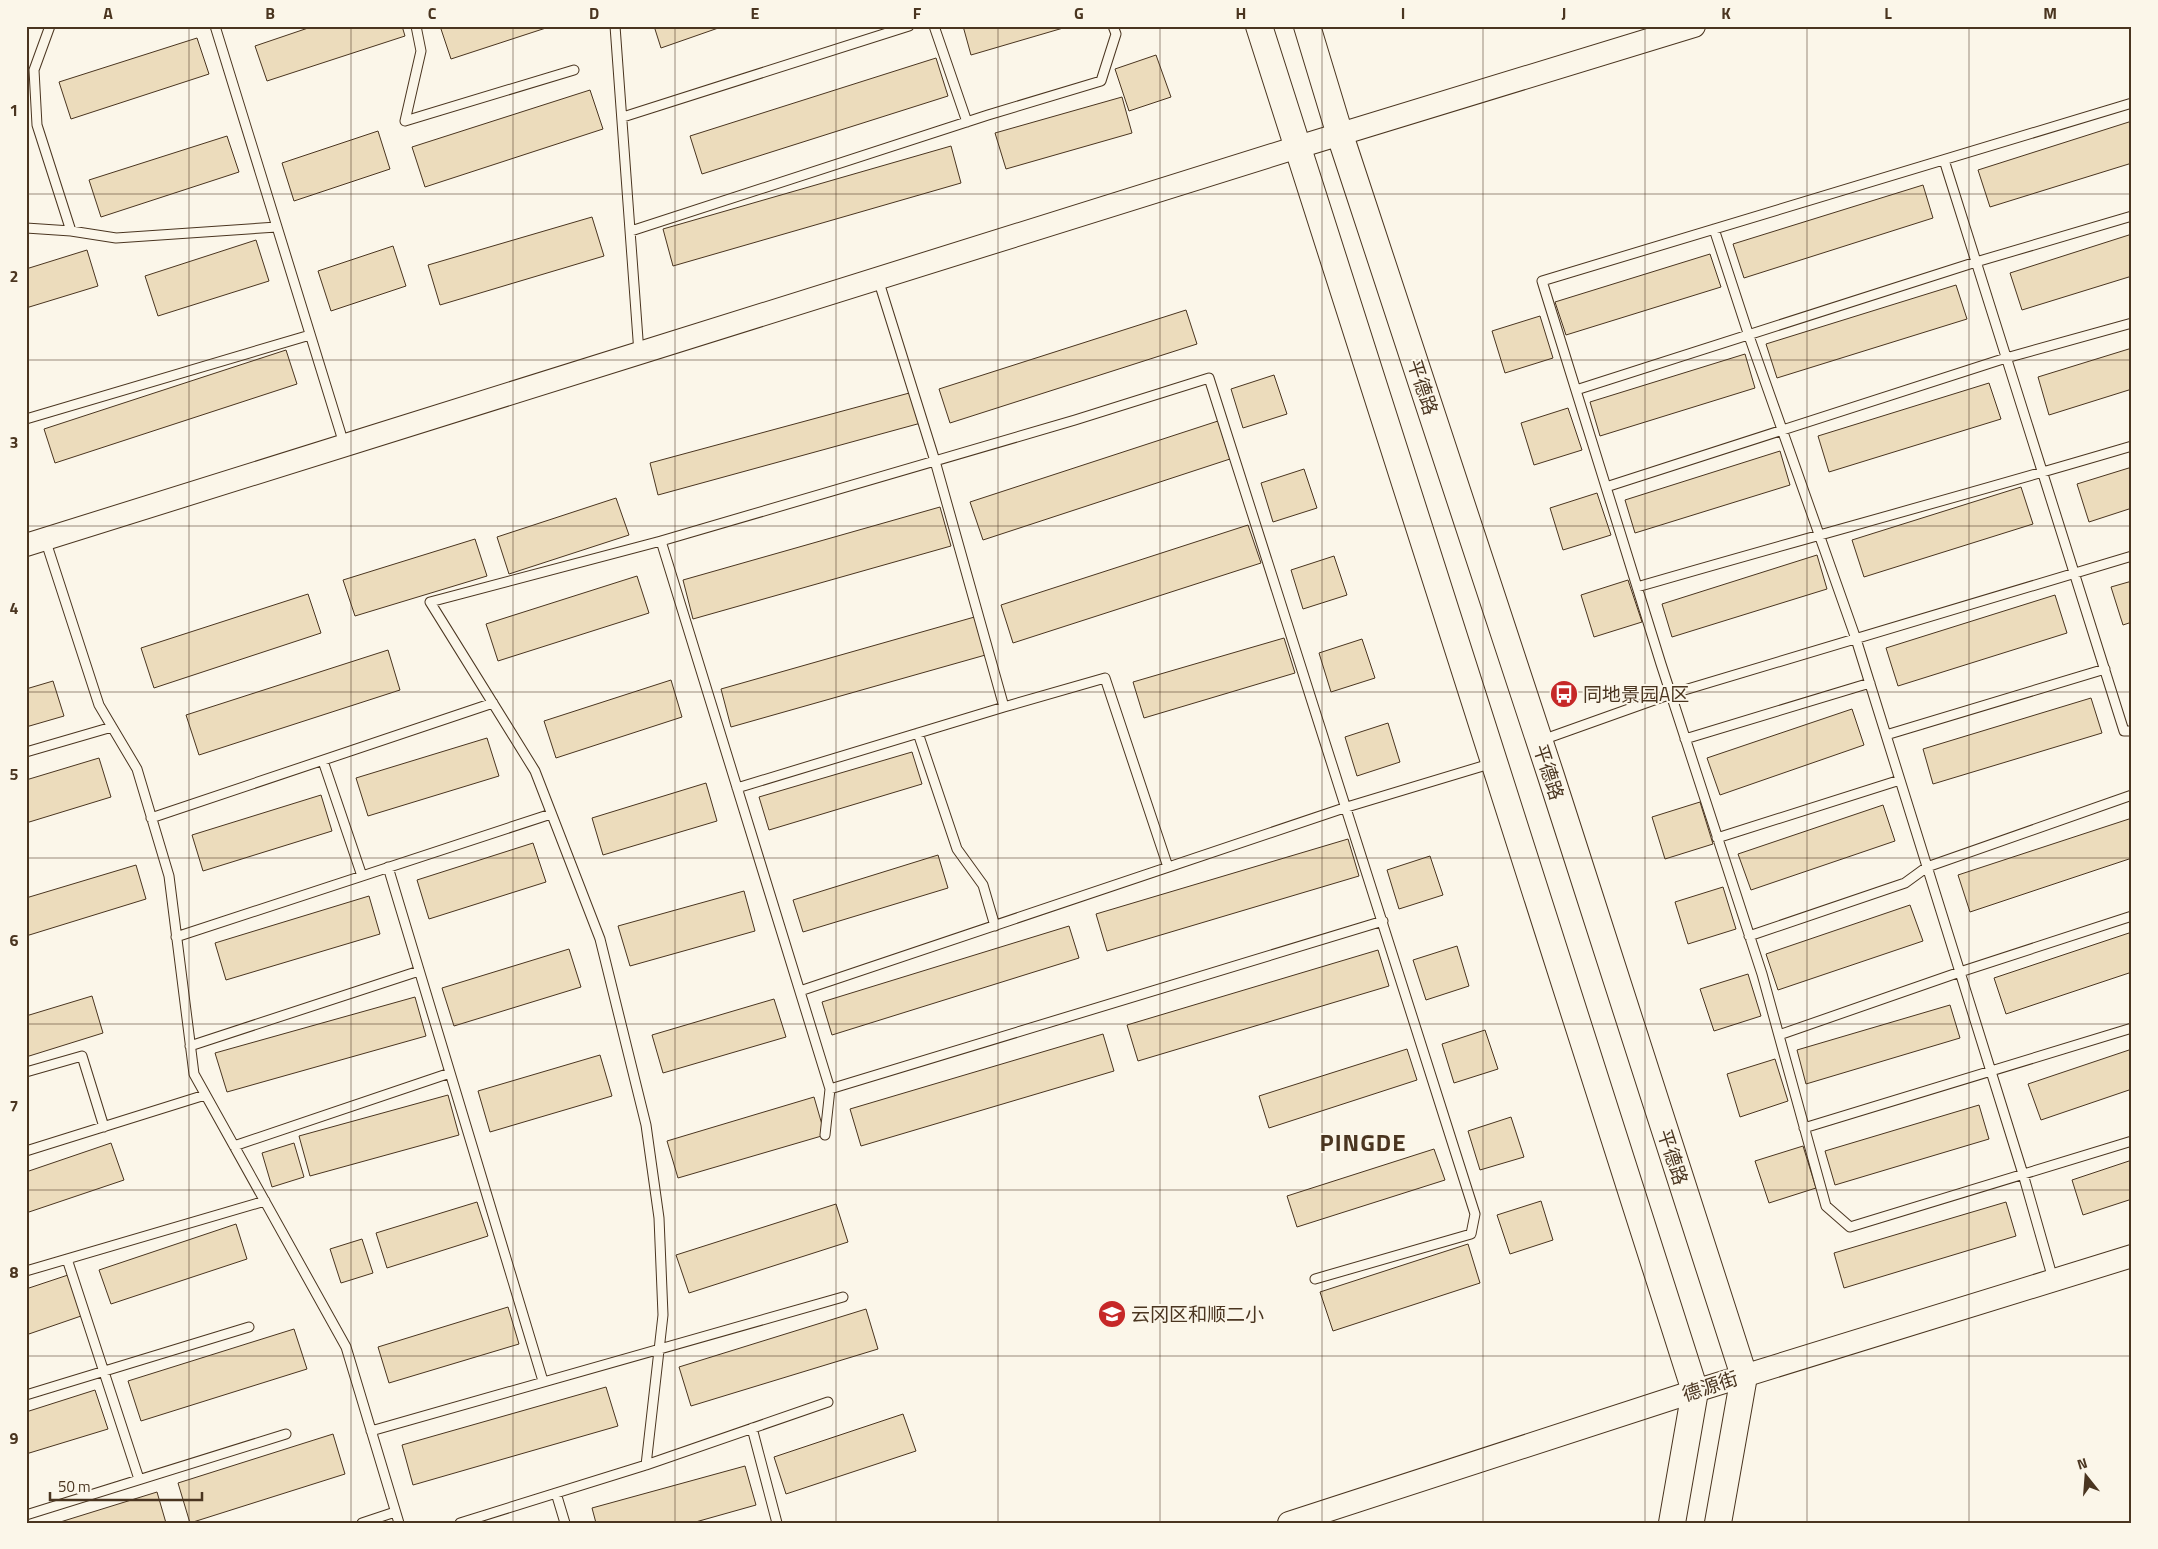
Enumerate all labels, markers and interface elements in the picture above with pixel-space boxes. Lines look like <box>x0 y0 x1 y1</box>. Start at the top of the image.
text: A <box>103 1 113 25</box>
text: B <box>265 1 275 25</box>
text: C <box>428 1 437 25</box>
text: D <box>589 1 599 25</box>
text: E <box>751 1 760 25</box>
text: F <box>913 1 922 25</box>
text: G <box>1074 1 1084 25</box>
text: H <box>1236 1 1246 25</box>
text: I <box>1401 1 1405 25</box>
text: J <box>1562 1 1566 25</box>
text: K <box>1721 1 1731 25</box>
text: L <box>1884 1 1892 25</box>
text: M <box>2043 1 2057 25</box>
text: 1 <box>10 98 18 122</box>
text: 2 <box>10 264 18 288</box>
street label: 平德路 <box>1401 355 1446 418</box>
text: 3 <box>10 430 18 454</box>
text: 4 <box>10 596 19 620</box>
bus stop icon: 同地景园A区 <box>1549 679 1579 709</box>
place label: 同地景园A区 <box>1583 679 1689 708</box>
street label: 平德路 <box>1527 740 1572 803</box>
text: 5 <box>10 762 19 786</box>
text: 6 <box>10 928 19 952</box>
text: 7 <box>10 1094 18 1118</box>
district label: PINGDE <box>1320 1124 1406 1160</box>
street label: 平德路 <box>1651 1125 1696 1188</box>
text: 8 <box>10 1260 19 1284</box>
school or university icon: 云冈区和顺二小 <box>1097 1299 1127 1329</box>
place label: 云冈区和顺二小 <box>1131 1299 1264 1328</box>
street label: 德源街 <box>1678 1363 1741 1408</box>
text: 9 <box>10 1426 19 1450</box>
north arrow <box>2060 1452 2110 1502</box>
text: N <box>2074 1452 2090 1475</box>
scale bar <box>50 1469 202 1501</box>
text: 50 m <box>58 1475 91 1498</box>

